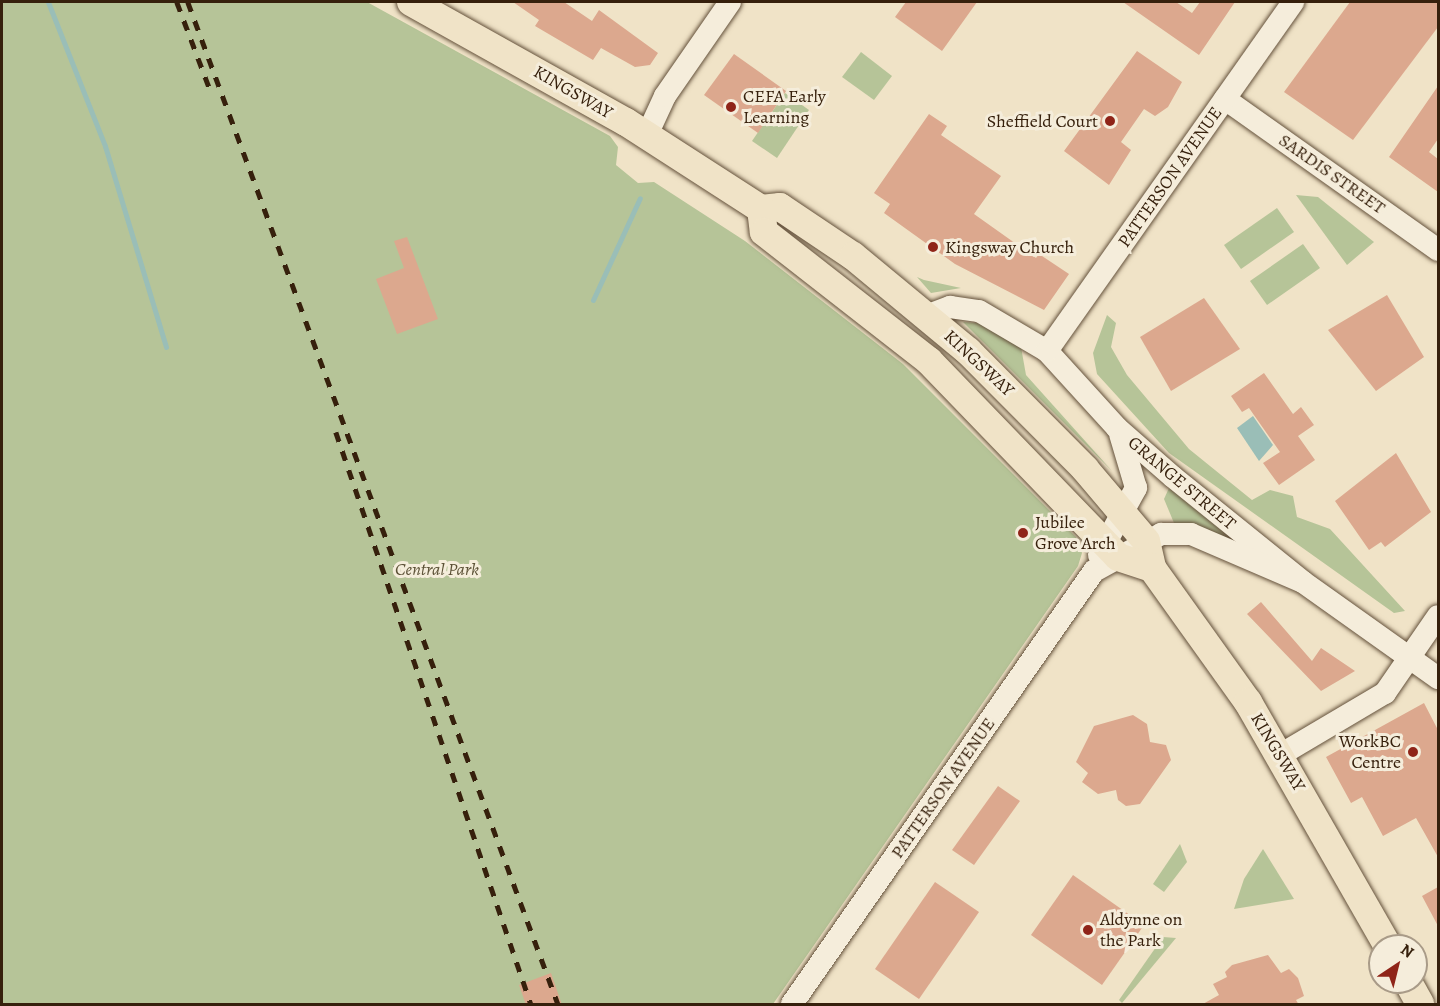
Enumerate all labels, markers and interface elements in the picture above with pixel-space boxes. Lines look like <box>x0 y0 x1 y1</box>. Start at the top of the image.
street label: KINGSWAY <box>530 61 616 123</box>
place label: CEFA Early Learning <box>743 86 826 128</box>
marker: CEFA Early Learning <box>724 100 738 114</box>
street label: PATTERSON AVENUE <box>1113 103 1227 251</box>
place label: Sheffield Court <box>987 110 1098 132</box>
marker: Sheffield Court <box>1103 114 1117 128</box>
street label: SARDIS STREET <box>1275 129 1389 219</box>
place label: Kingsway Church <box>945 236 1074 258</box>
marker: Kingsway Church <box>926 240 940 254</box>
street label: KINGSWAY <box>940 325 1018 401</box>
street label: GRANGE STREET <box>1124 432 1240 534</box>
place label: Jubilee Grove Arch <box>1035 512 1115 554</box>
marker: Jubilee Grove Arch <box>1016 526 1030 540</box>
park label: Central Park <box>395 558 479 580</box>
street label: KINGSWAY <box>1246 709 1310 795</box>
street label: PATTERSON AVENUE <box>886 714 1000 862</box>
place label: WorkBC Centre <box>1339 731 1401 774</box>
marker: WorkBC Centre <box>1406 745 1420 759</box>
place label: Aldynne on the Park <box>1100 909 1182 952</box>
marker: Aldynne on the Park <box>1081 923 1095 937</box>
north arrow <box>1368 934 1428 994</box>
text: N <box>1396 939 1418 963</box>

